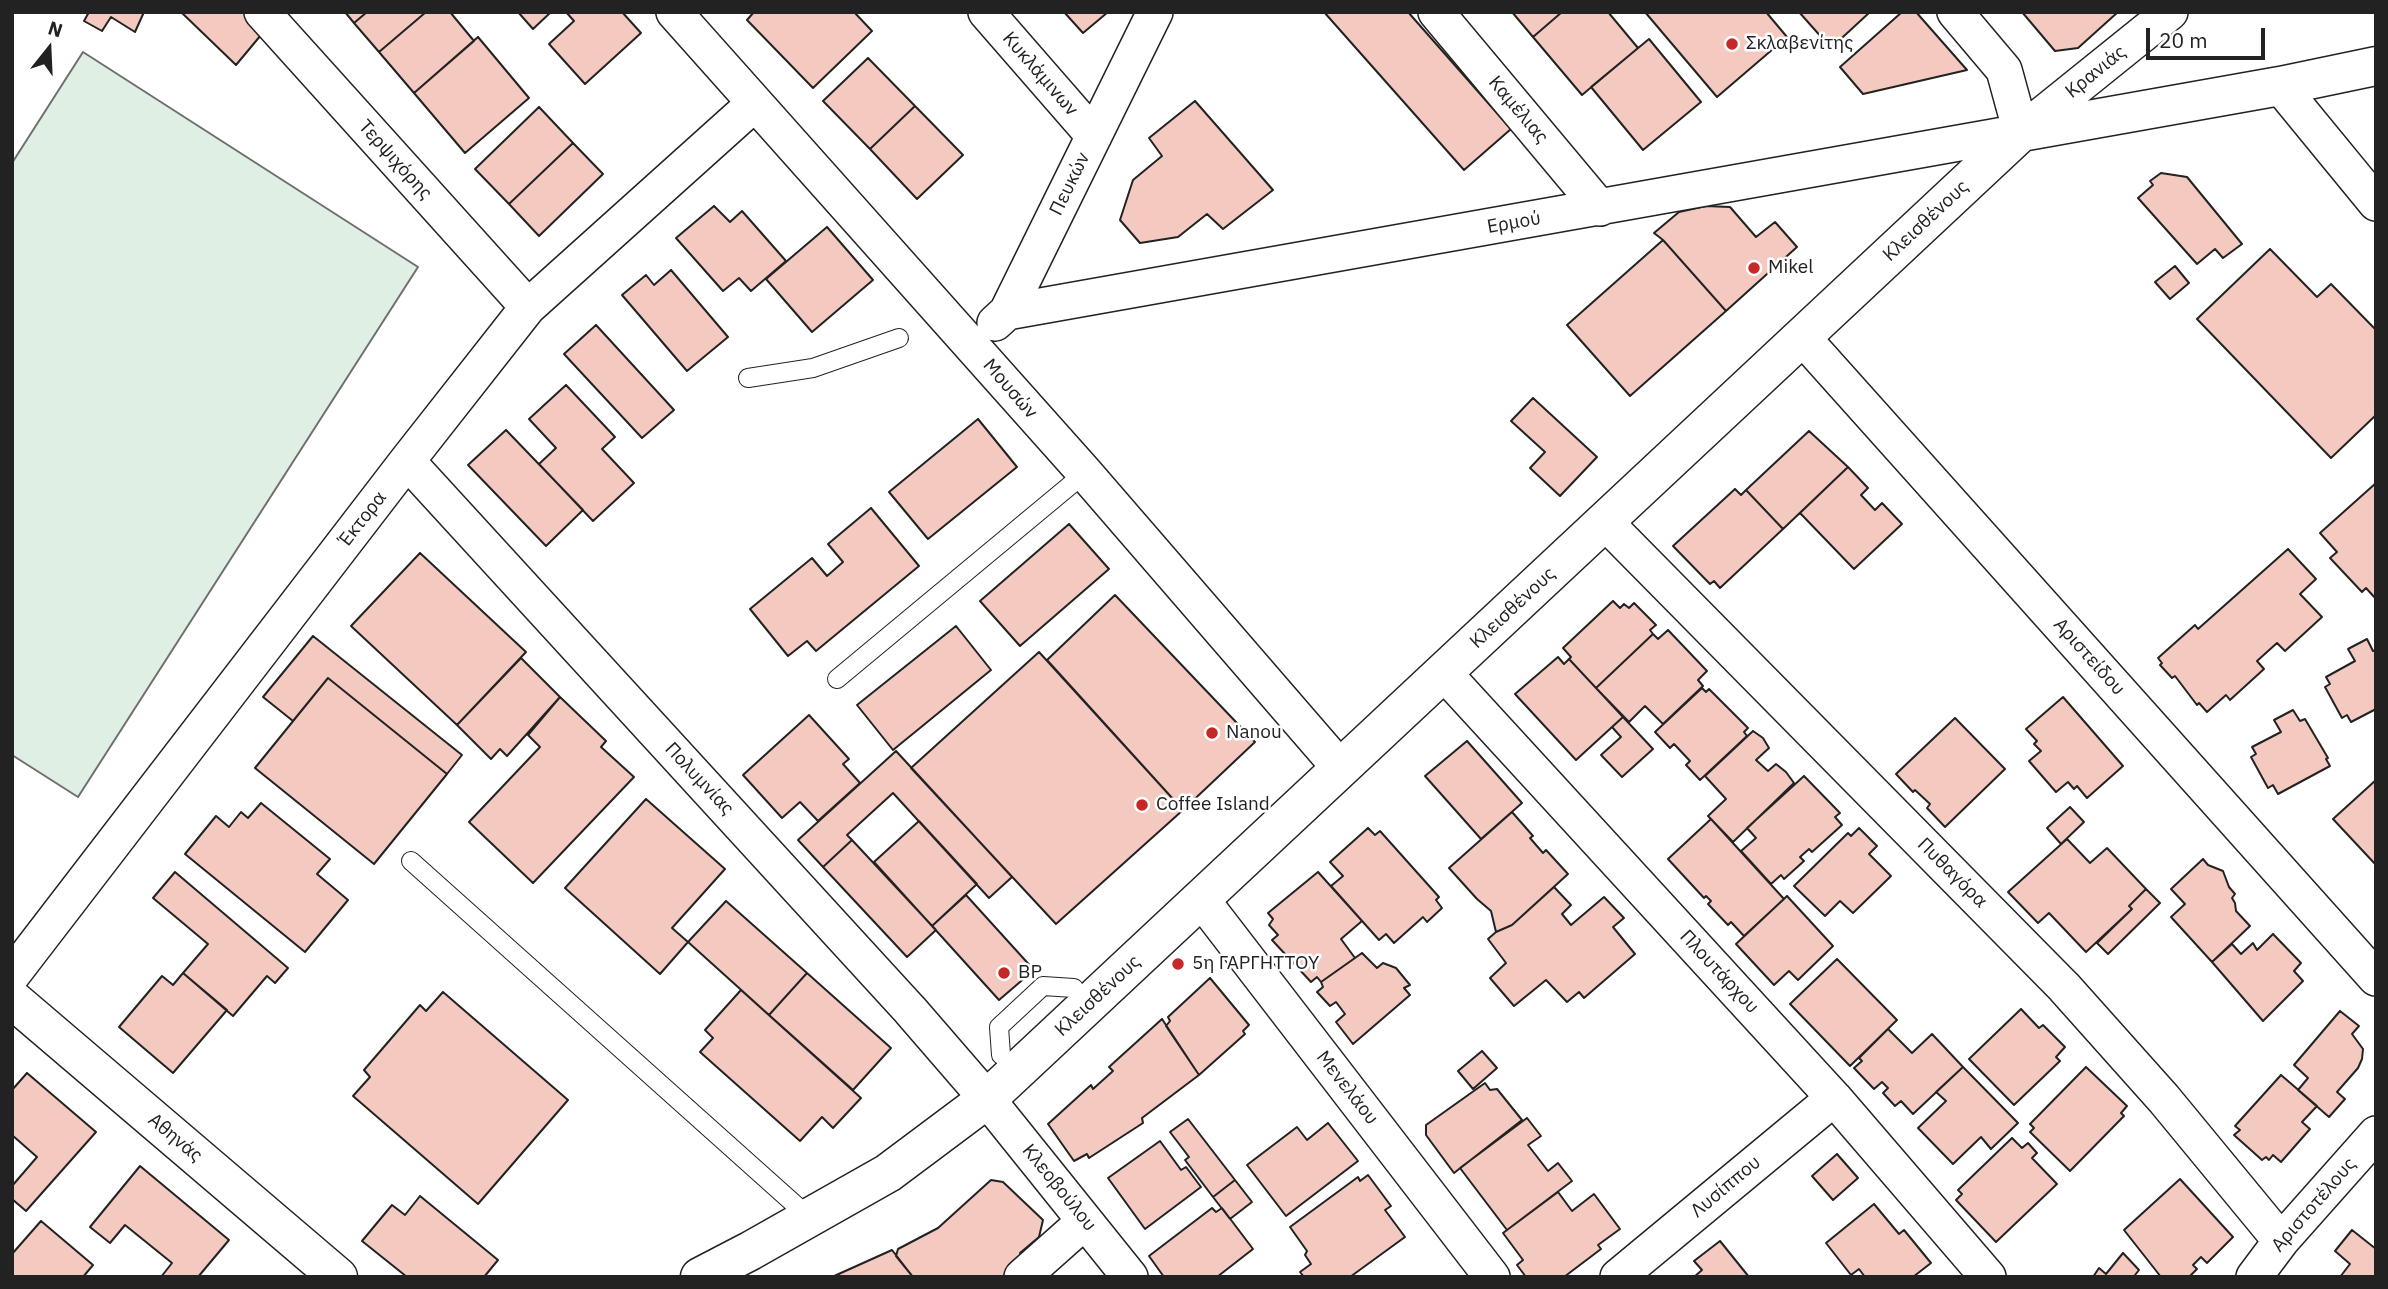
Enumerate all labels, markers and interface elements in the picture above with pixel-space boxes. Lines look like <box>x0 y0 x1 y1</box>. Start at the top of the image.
north arrow <box>14 14 84 84</box>
scale bar <box>2150 14 2269 58</box>
text: N <box>45 15 66 43</box>
text: 20 m <box>2159 26 2208 54</box>
street label: Κυκλάμινων <box>997 27 1083 121</box>
place label: Σκλαβενίτης <box>1746 33 1853 55</box>
marker: Σκλαβενίτης <box>1724 36 1740 52</box>
street label: Κρανιάς <box>2061 41 2131 103</box>
street label: Καμέλιας <box>1483 72 1553 148</box>
street label: Τερψιχόρης <box>353 115 437 205</box>
street label: Πευκών <box>1045 149 1095 219</box>
street label: Κλεισθένους <box>1878 176 1974 266</box>
street label: Ερμού <box>1485 207 1543 239</box>
place label: Mikel <box>1768 257 1813 279</box>
marker: Mikel <box>1746 260 1762 276</box>
street label: Μουσών <box>978 354 1042 424</box>
street label: Έκτορα <box>334 487 392 551</box>
street label: Κλεισθένους <box>1465 563 1561 653</box>
street label: Αριστείδου <box>2048 614 2130 700</box>
place label: Nanou <box>1226 722 1282 744</box>
marker: Nanou <box>1204 725 1220 741</box>
street label: Πολυμνίας <box>660 738 738 820</box>
place label: Coffee Island <box>1156 794 1270 816</box>
marker: Coffee Island <box>1134 797 1150 813</box>
street label: Πυθαγόρα <box>1912 833 1992 913</box>
street label: Πλουτάρχου <box>1675 926 1763 1018</box>
street label: Κλεισθένους <box>1050 951 1146 1041</box>
place label: 5η ΓΑΡΓΗΤΤΟΥ <box>1192 953 1319 975</box>
marker: 5η ΓΑΡΓΗΤΤΟΥ <box>1170 956 1186 972</box>
place label: BP <box>1018 962 1042 984</box>
marker: BP <box>996 965 1012 981</box>
street label: Μενελάου <box>1311 1047 1383 1129</box>
street label: Αθηνάς <box>143 1109 207 1167</box>
street label: Κλεοβούλου <box>1017 1140 1101 1236</box>
street label: Λυσίππου <box>1686 1151 1766 1223</box>
street label: Αριστοτέλους <box>2267 1153 2361 1257</box>

